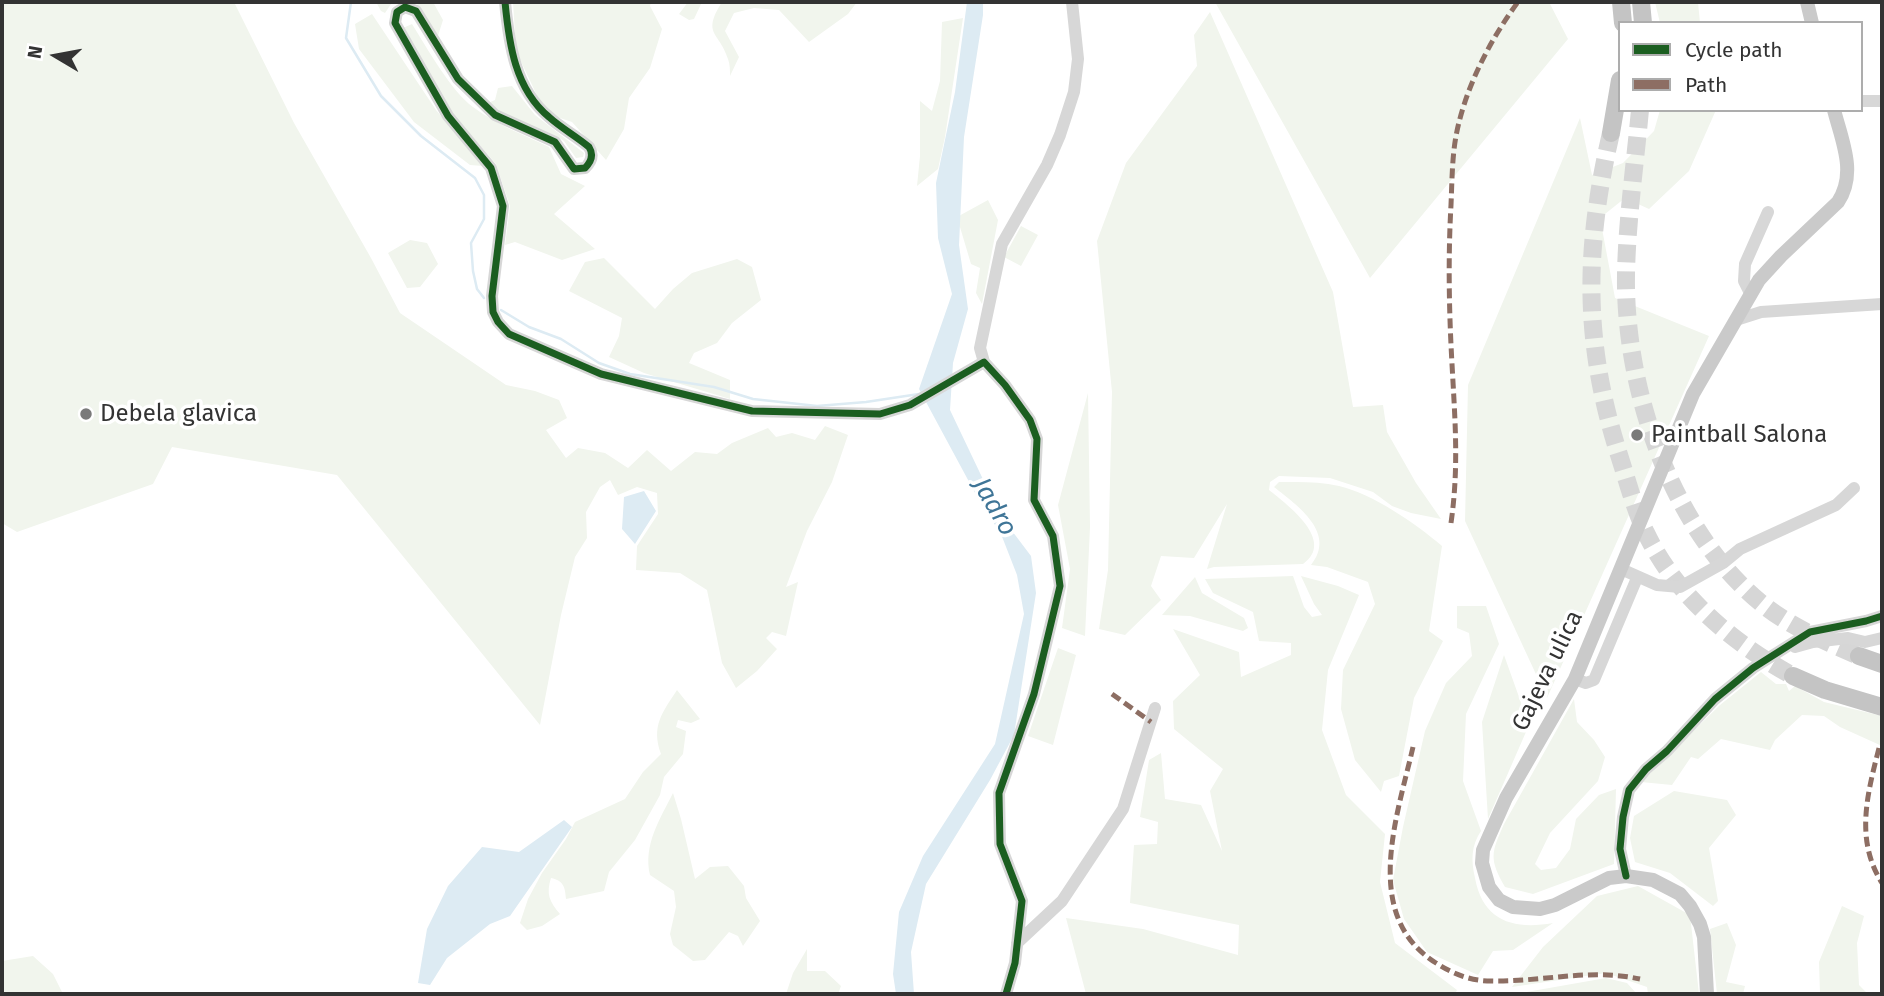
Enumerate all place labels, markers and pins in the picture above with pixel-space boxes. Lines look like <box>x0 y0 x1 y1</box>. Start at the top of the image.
place label: Debela glavica <box>100 400 257 428</box>
marker: Debela glavica <box>78 406 94 422</box>
place label: Paintball Salona <box>1651 421 1827 449</box>
marker: Paintball Salona <box>1629 427 1645 443</box>

